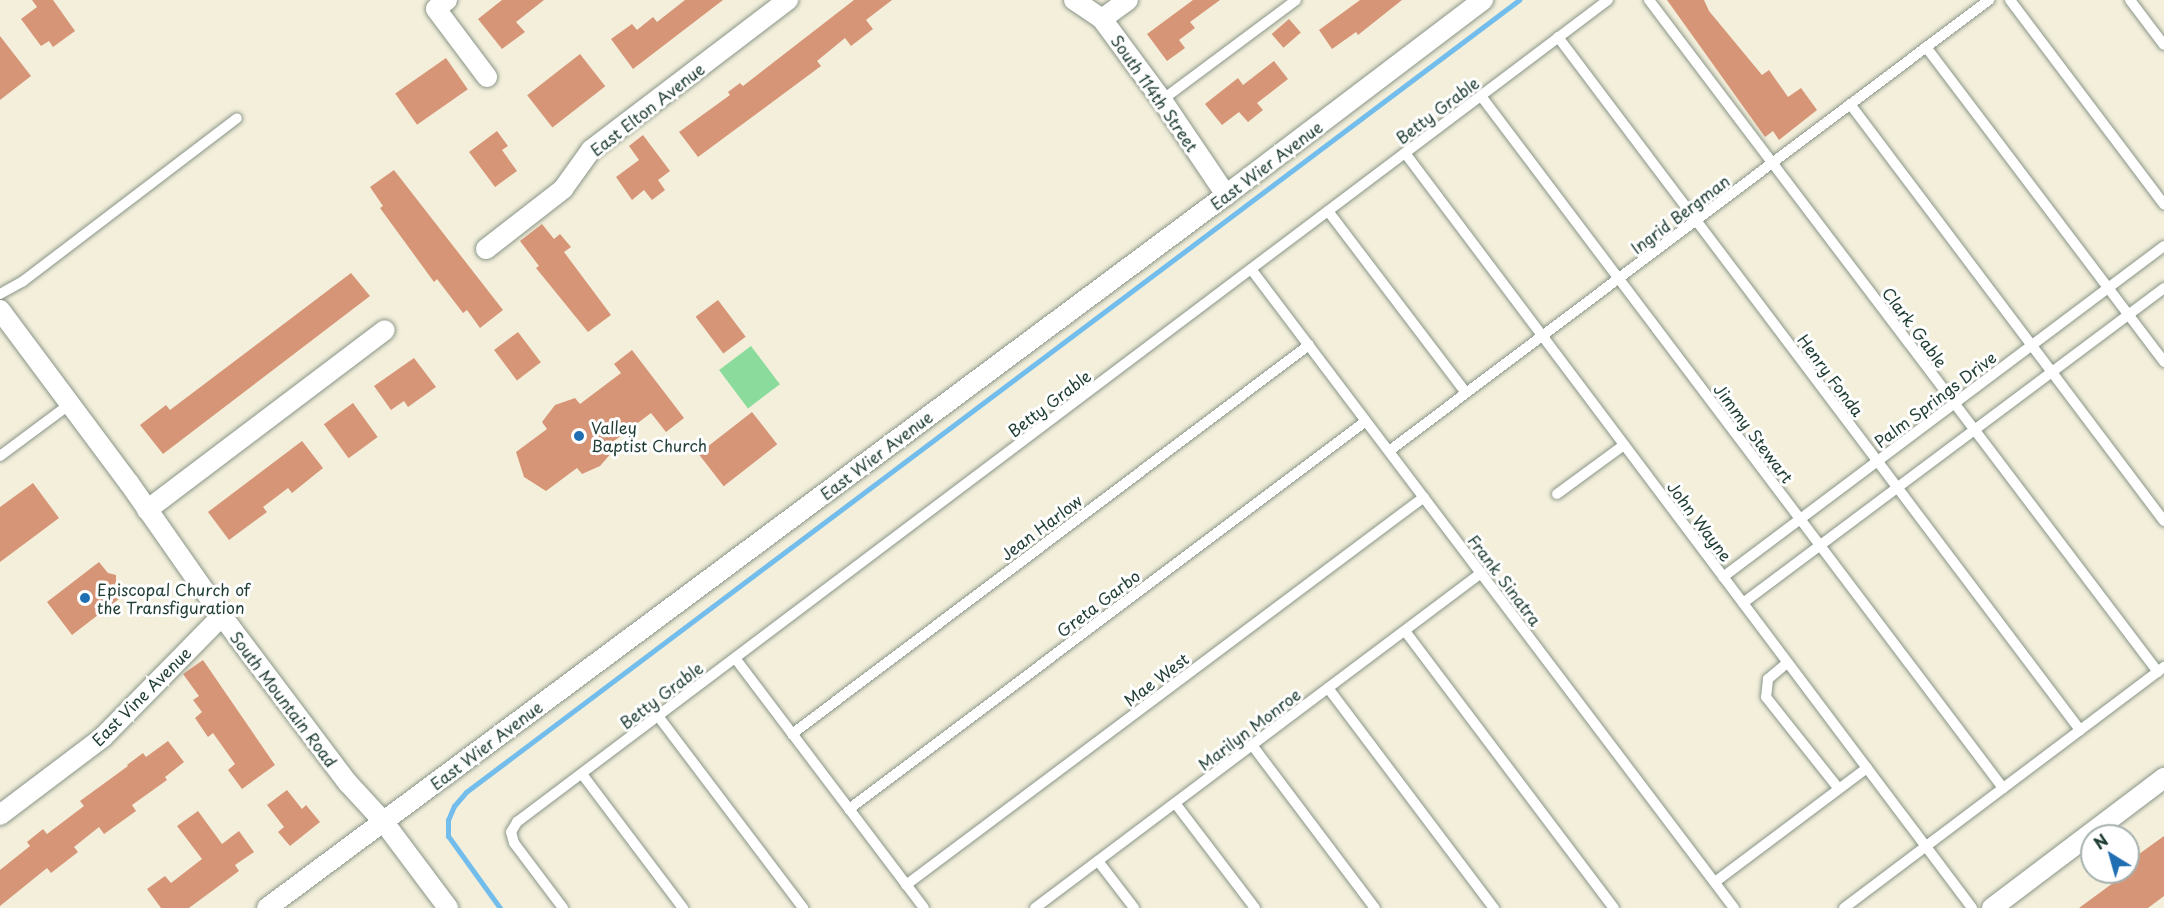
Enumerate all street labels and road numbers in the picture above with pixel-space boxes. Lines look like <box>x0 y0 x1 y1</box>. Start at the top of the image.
street label: South 114th Street <box>1107 30 1203 156</box>
street label: East Elton Avenue <box>587 59 707 159</box>
street label: Betty Grable <box>1392 73 1482 147</box>
street label: East Wier Avenue <box>1206 117 1326 213</box>
street label: Ingrid Bergman <box>1627 171 1733 257</box>
street label: Clark Gable <box>1879 284 1951 370</box>
street label: Henry Fonda <box>1794 330 1868 420</box>
street label: Palm Springs Drive <box>1871 347 1999 451</box>
street label: Betty Grable <box>1004 366 1094 440</box>
street label: Jimmy Stewart <box>1710 380 1798 486</box>
street label: East Wier Avenue <box>816 407 936 503</box>
street label: John Wayne <box>1663 477 1737 565</box>
street label: Jean Harlow <box>996 490 1086 564</box>
street label: Frank Sinatra <box>1465 531 1545 629</box>
street label: Greta Garbo <box>1052 565 1144 641</box>
street label: South Mountain Road <box>226 627 342 771</box>
street label: East Vine Avenue <box>87 642 195 750</box>
street label: Mae West <box>1120 648 1192 710</box>
street label: Betty Grable <box>616 658 706 732</box>
street label: Marilyn Monroe <box>1194 684 1304 774</box>
street label: East Wier Avenue <box>426 697 546 793</box>

